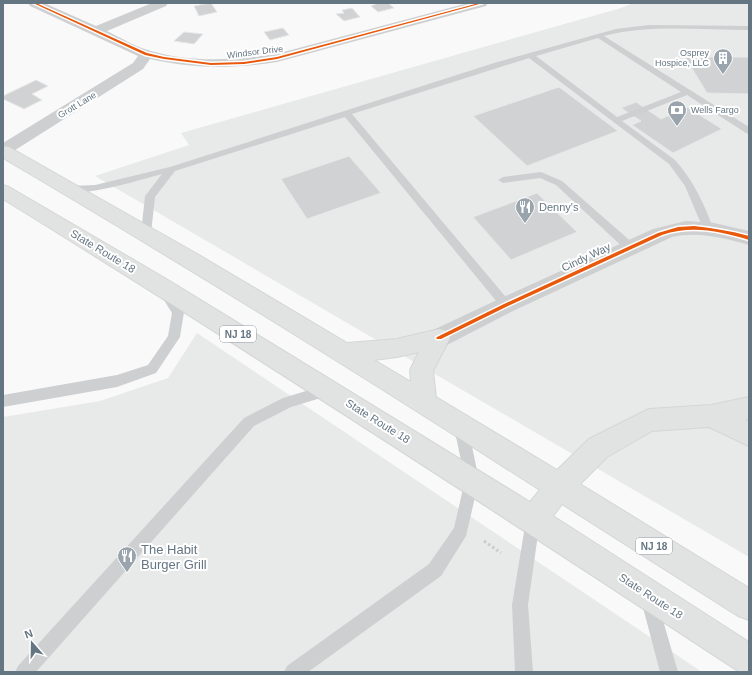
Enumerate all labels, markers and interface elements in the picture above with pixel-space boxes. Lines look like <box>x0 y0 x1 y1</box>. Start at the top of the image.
street label: Windsor Drive <box>226 44 284 60</box>
building icon: Osprey Hospice, LLC <box>712 47 734 75</box>
place label: Osprey Hospice, LLC <box>655 48 709 68</box>
street label: Grott Lane <box>56 90 98 120</box>
bank icon: Wells Fargo <box>666 99 688 127</box>
place label: Wells Fargo <box>691 105 739 115</box>
restaurant icon: Denny's <box>514 196 536 224</box>
place label: Denny's <box>539 201 579 213</box>
street label: State Route 18 <box>68 227 138 275</box>
street label: Cindy Way <box>560 240 613 274</box>
road number: NJ 18 <box>220 326 256 342</box>
street label: State Route 18 <box>344 396 412 446</box>
road number: NJ 18 <box>636 538 672 554</box>
place label: The Habit Burger Grill <box>141 542 207 572</box>
restaurant icon: The Habit Burger Grill <box>116 545 138 573</box>
street label: State Route 18 <box>617 571 685 621</box>
north arrow <box>12 623 52 663</box>
text: N <box>23 627 34 641</box>

